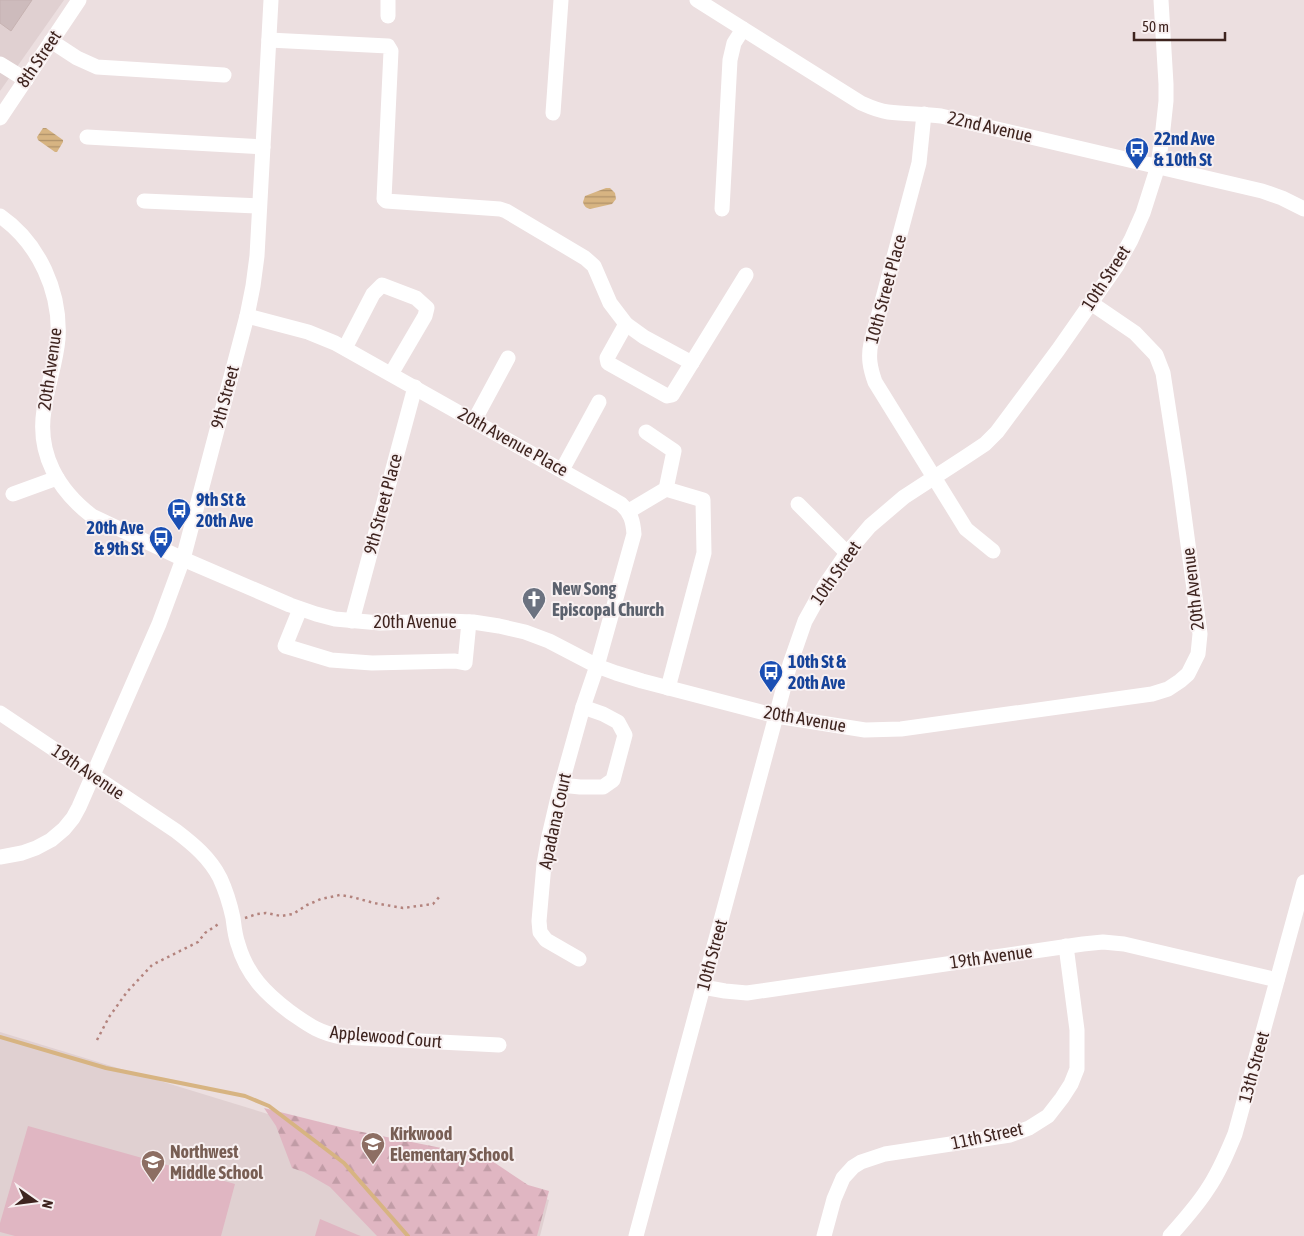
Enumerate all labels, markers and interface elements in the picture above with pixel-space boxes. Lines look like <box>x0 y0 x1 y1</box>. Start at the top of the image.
scale bar <box>1134 10 1225 42</box>
text: 50 m <box>1142 18 1169 35</box>
street label: 8th Street <box>12 26 65 91</box>
street label: 22nd Avenue <box>946 107 1035 146</box>
place label: 22nd Ave & 10th St <box>1154 128 1215 170</box>
bus stop icon: 22nd Ave & 10th St <box>1124 136 1150 170</box>
street label: 10th Street Place <box>861 232 910 346</box>
street label: 10th Street <box>1077 241 1134 314</box>
street label: 20th Avenue <box>33 326 66 412</box>
street label: 9th Street <box>206 363 243 431</box>
street label: 20th Avenue Place <box>455 403 572 480</box>
street label: 9th Street Place <box>359 451 406 557</box>
place label: 9th St & 20th Ave <box>196 489 254 531</box>
bus stop icon: 9th St & 20th Ave <box>166 497 192 531</box>
place label: 20th Ave & 9th St <box>86 517 145 559</box>
bus stop icon: 20th Ave & 9th St <box>148 525 174 559</box>
street label: 10th Street <box>806 537 865 609</box>
street label: 20th Avenue <box>1177 547 1208 632</box>
place label: New Song Episcopal Church <box>552 578 664 620</box>
church icon: New Song Episcopal Church <box>521 586 547 620</box>
street label: 20th Avenue <box>373 611 457 632</box>
place label: 10th St & 20th Ave <box>788 651 847 693</box>
bus stop icon: 10th St & 20th Ave <box>758 659 784 693</box>
street label: 20th Avenue <box>762 701 848 736</box>
street label: 19th Avenue <box>48 740 129 804</box>
street label: Apadana Court <box>534 771 575 871</box>
street label: 10th Street <box>692 917 731 993</box>
street label: 19th Avenue <box>948 940 1034 973</box>
street label: Applewood Court <box>329 1021 443 1052</box>
street label: 13th Street <box>1234 1029 1273 1105</box>
street label: 11th Street <box>949 1118 1025 1153</box>
place label: Kirkwood Elementary School <box>390 1123 514 1165</box>
school or university icon: Kirkwood Elementary School <box>360 1131 386 1165</box>
place label: Northwest Middle School <box>170 1141 263 1183</box>
school or university icon: Northwest Middle School <box>140 1149 166 1183</box>
north arrow <box>10 1176 60 1226</box>
text: N <box>39 1198 56 1210</box>

